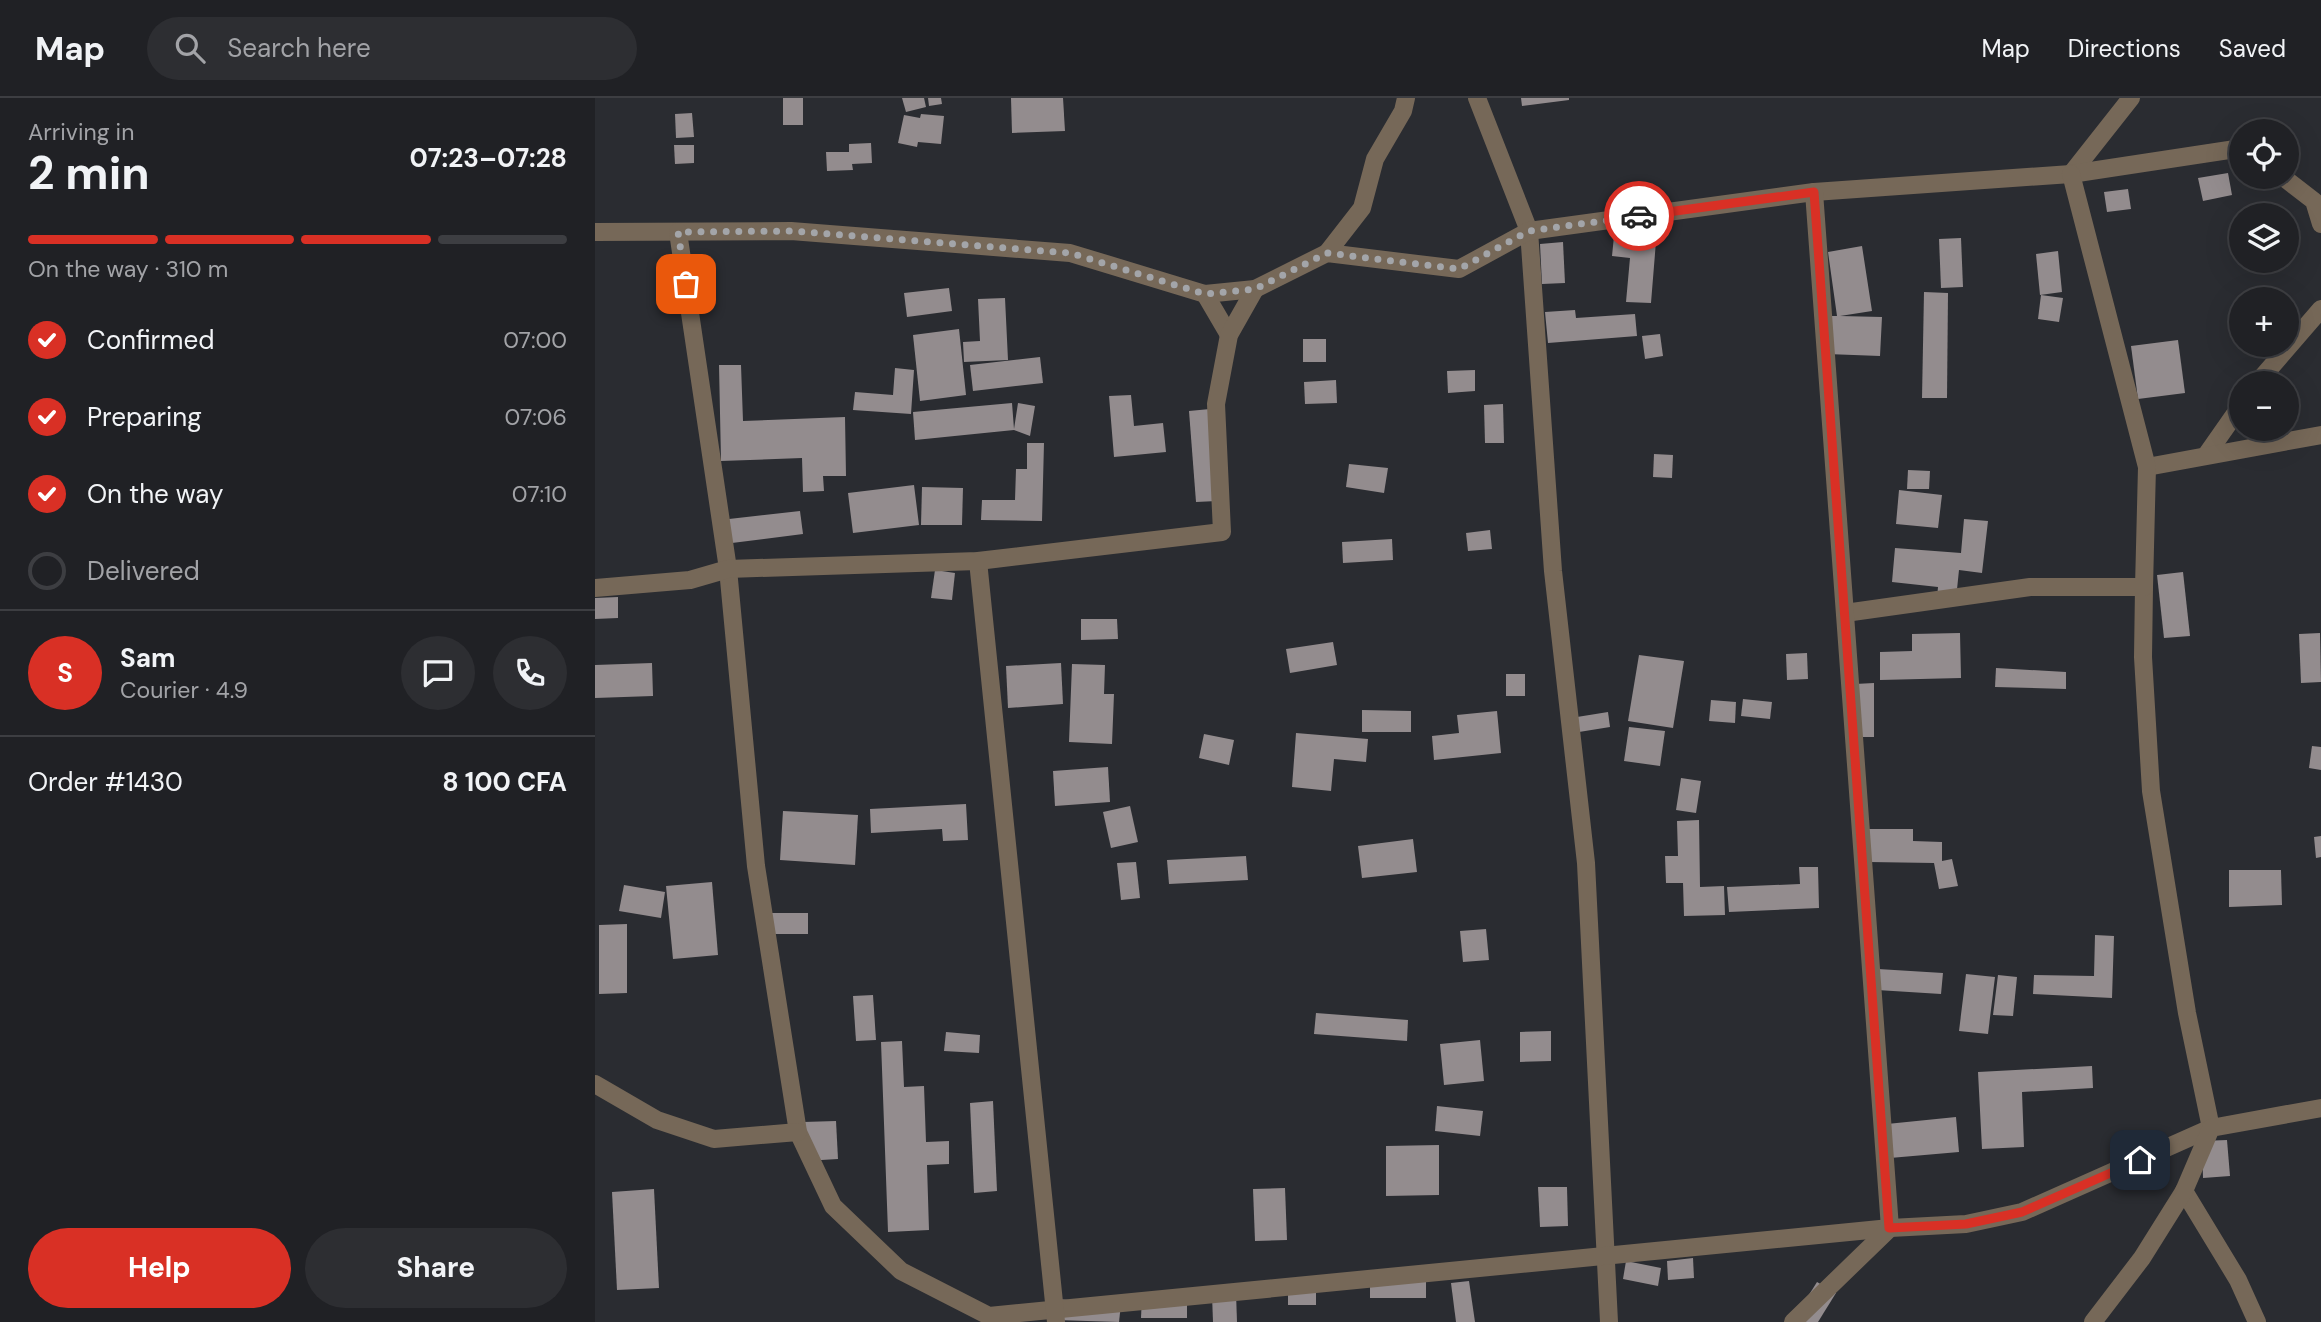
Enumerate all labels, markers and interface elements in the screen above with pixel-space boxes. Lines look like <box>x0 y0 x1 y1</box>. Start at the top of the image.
search box <box>147 17 637 80</box>
text: Map <box>35 27 105 70</box>
icon: search <box>171 29 209 67</box>
text: Search here <box>227 31 371 65</box>
text: Map <box>1982 33 2030 64</box>
text: Directions <box>2068 33 2181 64</box>
text: Saved <box>2219 33 2286 64</box>
text: Arriving in <box>28 117 134 147</box>
map controls <box>2229 119 2299 441</box>
button: locate <box>2229 119 2299 189</box>
text: 07:23–07:28 <box>410 141 567 175</box>
text: 2 min <box>28 143 150 203</box>
courier <box>1604 181 1674 251</box>
icon: car <box>1620 197 1658 235</box>
button: layers <box>2229 203 2299 273</box>
text: On the way · 310 m <box>28 254 228 284</box>
pin <box>656 254 716 314</box>
icon: bag <box>667 265 705 303</box>
button: + <box>2229 287 2299 357</box>
icon: check <box>28 321 66 359</box>
text: Confirmed <box>87 323 214 357</box>
text: 07:00 <box>503 325 567 355</box>
button: − <box>2229 371 2299 441</box>
icon: check <box>28 398 66 436</box>
text: Preparing <box>87 400 202 434</box>
text: 07:06 <box>504 402 567 432</box>
icon: check <box>28 475 66 513</box>
text: On the way <box>87 477 223 511</box>
text: 07:10 <box>512 479 567 509</box>
text: Delivered <box>87 554 200 588</box>
button: chat <box>401 636 475 710</box>
button: phone <box>493 636 567 710</box>
text: Sam <box>120 641 175 675</box>
text: S <box>57 656 73 690</box>
text: Courier · 4.9 <box>120 675 248 705</box>
text: Order #1430 <box>28 765 183 799</box>
text: 8 100 CFA <box>442 765 567 799</box>
pin <box>2110 1130 2170 1190</box>
icon: home <box>2121 1141 2159 1179</box>
button: Help <box>28 1228 291 1308</box>
button: Share <box>305 1228 567 1308</box>

